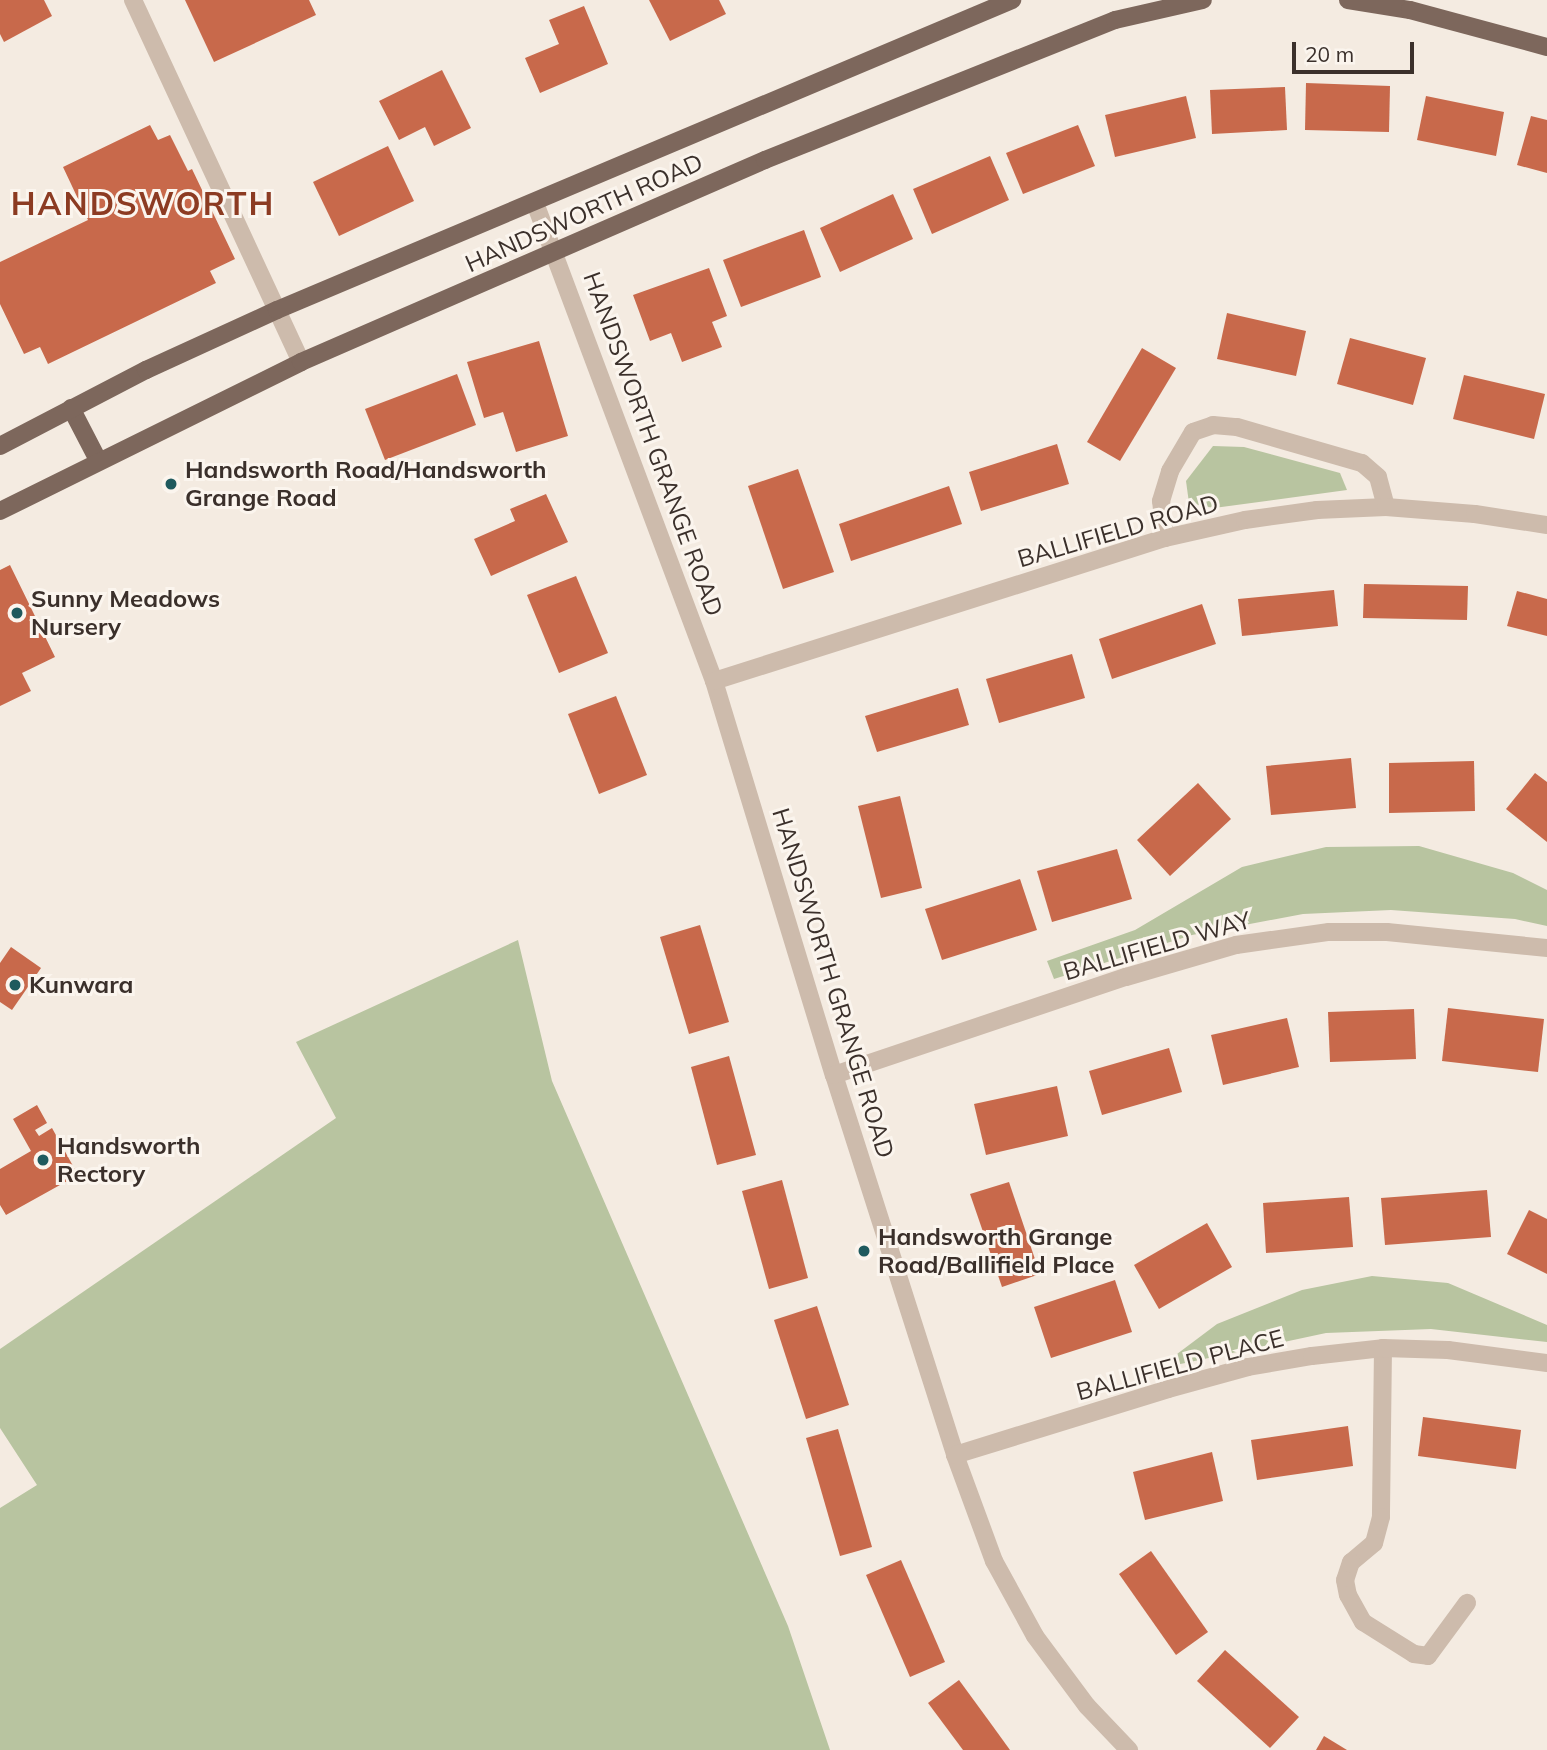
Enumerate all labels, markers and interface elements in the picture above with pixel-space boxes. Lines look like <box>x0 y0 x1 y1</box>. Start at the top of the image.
scale bar <box>1295 28 1418 72</box>
text: 20 m <box>1305 41 1354 67</box>
street label: HANDSWORTH ROAD <box>461 148 707 278</box>
district label: HANDSWORTH <box>12 184 274 222</box>
street label: HANDSWORTH GRANGE ROAD <box>577 268 729 620</box>
place label: Handsworth Road/Handsworth Grange Road <box>185 456 547 512</box>
marker: Handsworth Road/Handsworth Grange Road <box>163 476 179 492</box>
street label: BALLIFIELD ROAD <box>1014 489 1222 573</box>
place label: Sunny Meadows Nursery <box>31 585 220 641</box>
marker: Sunny Meadows Nursery <box>9 605 25 621</box>
street label: HANDSWORTH GRANGE ROAD <box>766 805 900 1161</box>
street label: BALLIFIELD WAY <box>1060 906 1254 986</box>
place label: Kunwara <box>29 971 133 999</box>
marker: Kunwara <box>7 977 23 993</box>
place label: Handsworth Rectory <box>57 1132 200 1188</box>
marker: Handsworth Rectory <box>35 1152 51 1168</box>
place label: Handsworth Grange Road/Ballifield Place <box>878 1223 1114 1279</box>
marker: Handsworth Grange Road/Ballifield Place <box>856 1243 872 1259</box>
street label: BALLIFIELD PLACE <box>1073 1323 1287 1407</box>

